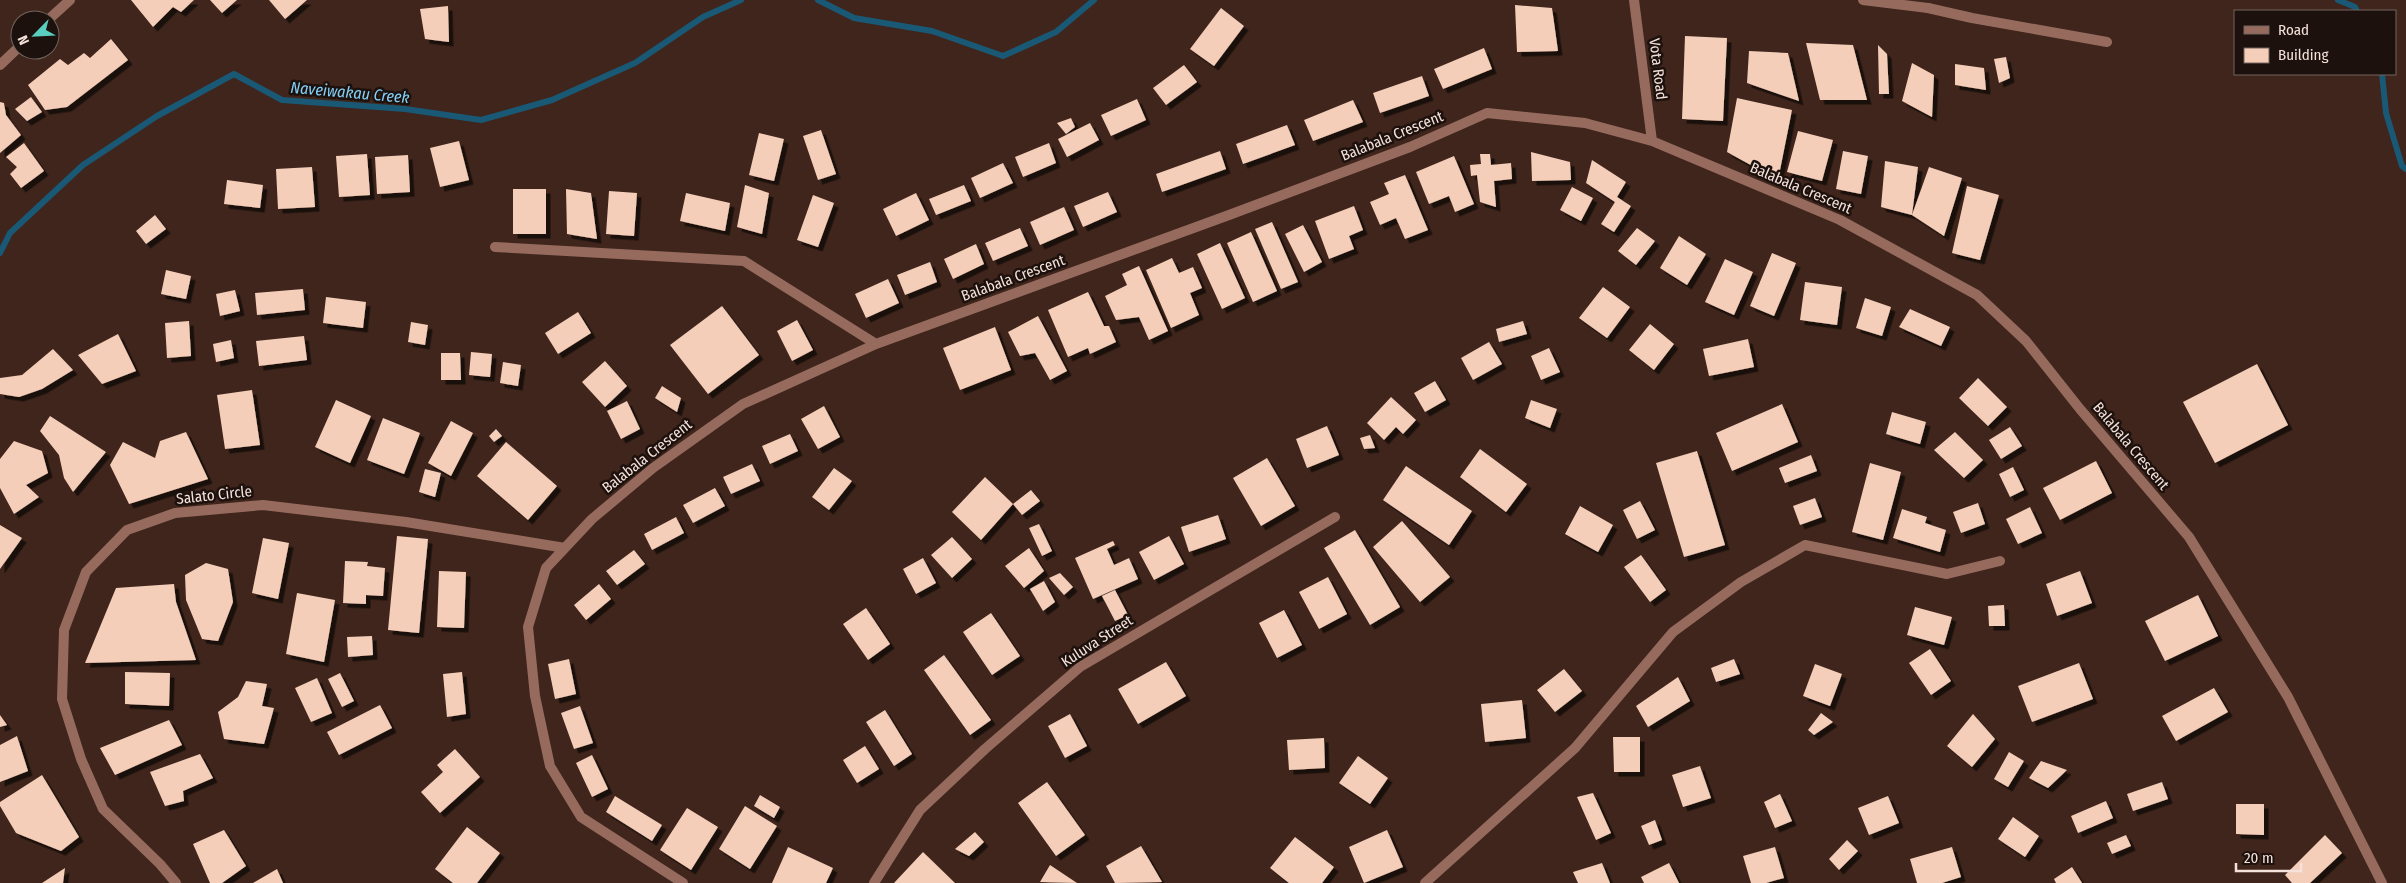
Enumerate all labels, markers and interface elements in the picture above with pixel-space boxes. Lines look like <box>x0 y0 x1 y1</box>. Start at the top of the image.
north arrow <box>10 10 60 60</box>
legend <box>2234 10 2396 75</box>
text: Road <box>2278 21 2309 39</box>
text: N <box>14 33 33 47</box>
street label: Vota Road <box>1645 37 1671 101</box>
text: Building <box>2278 46 2329 64</box>
water label: Naveiwakau Creek <box>290 78 410 107</box>
street label: Balabala Crescent <box>1338 107 1446 165</box>
street label: Balabala Crescent <box>1747 158 1855 218</box>
street label: Balabala Crescent <box>959 251 1067 305</box>
street label: Balabala Crescent <box>2089 399 2173 494</box>
street label: Balabala Crescent <box>599 415 695 497</box>
street label: Salato Circle <box>175 482 253 508</box>
street label: Kuluva Street <box>1058 611 1136 671</box>
scale bar <box>2236 840 2301 872</box>
text: 20 m <box>2244 849 2274 867</box>

